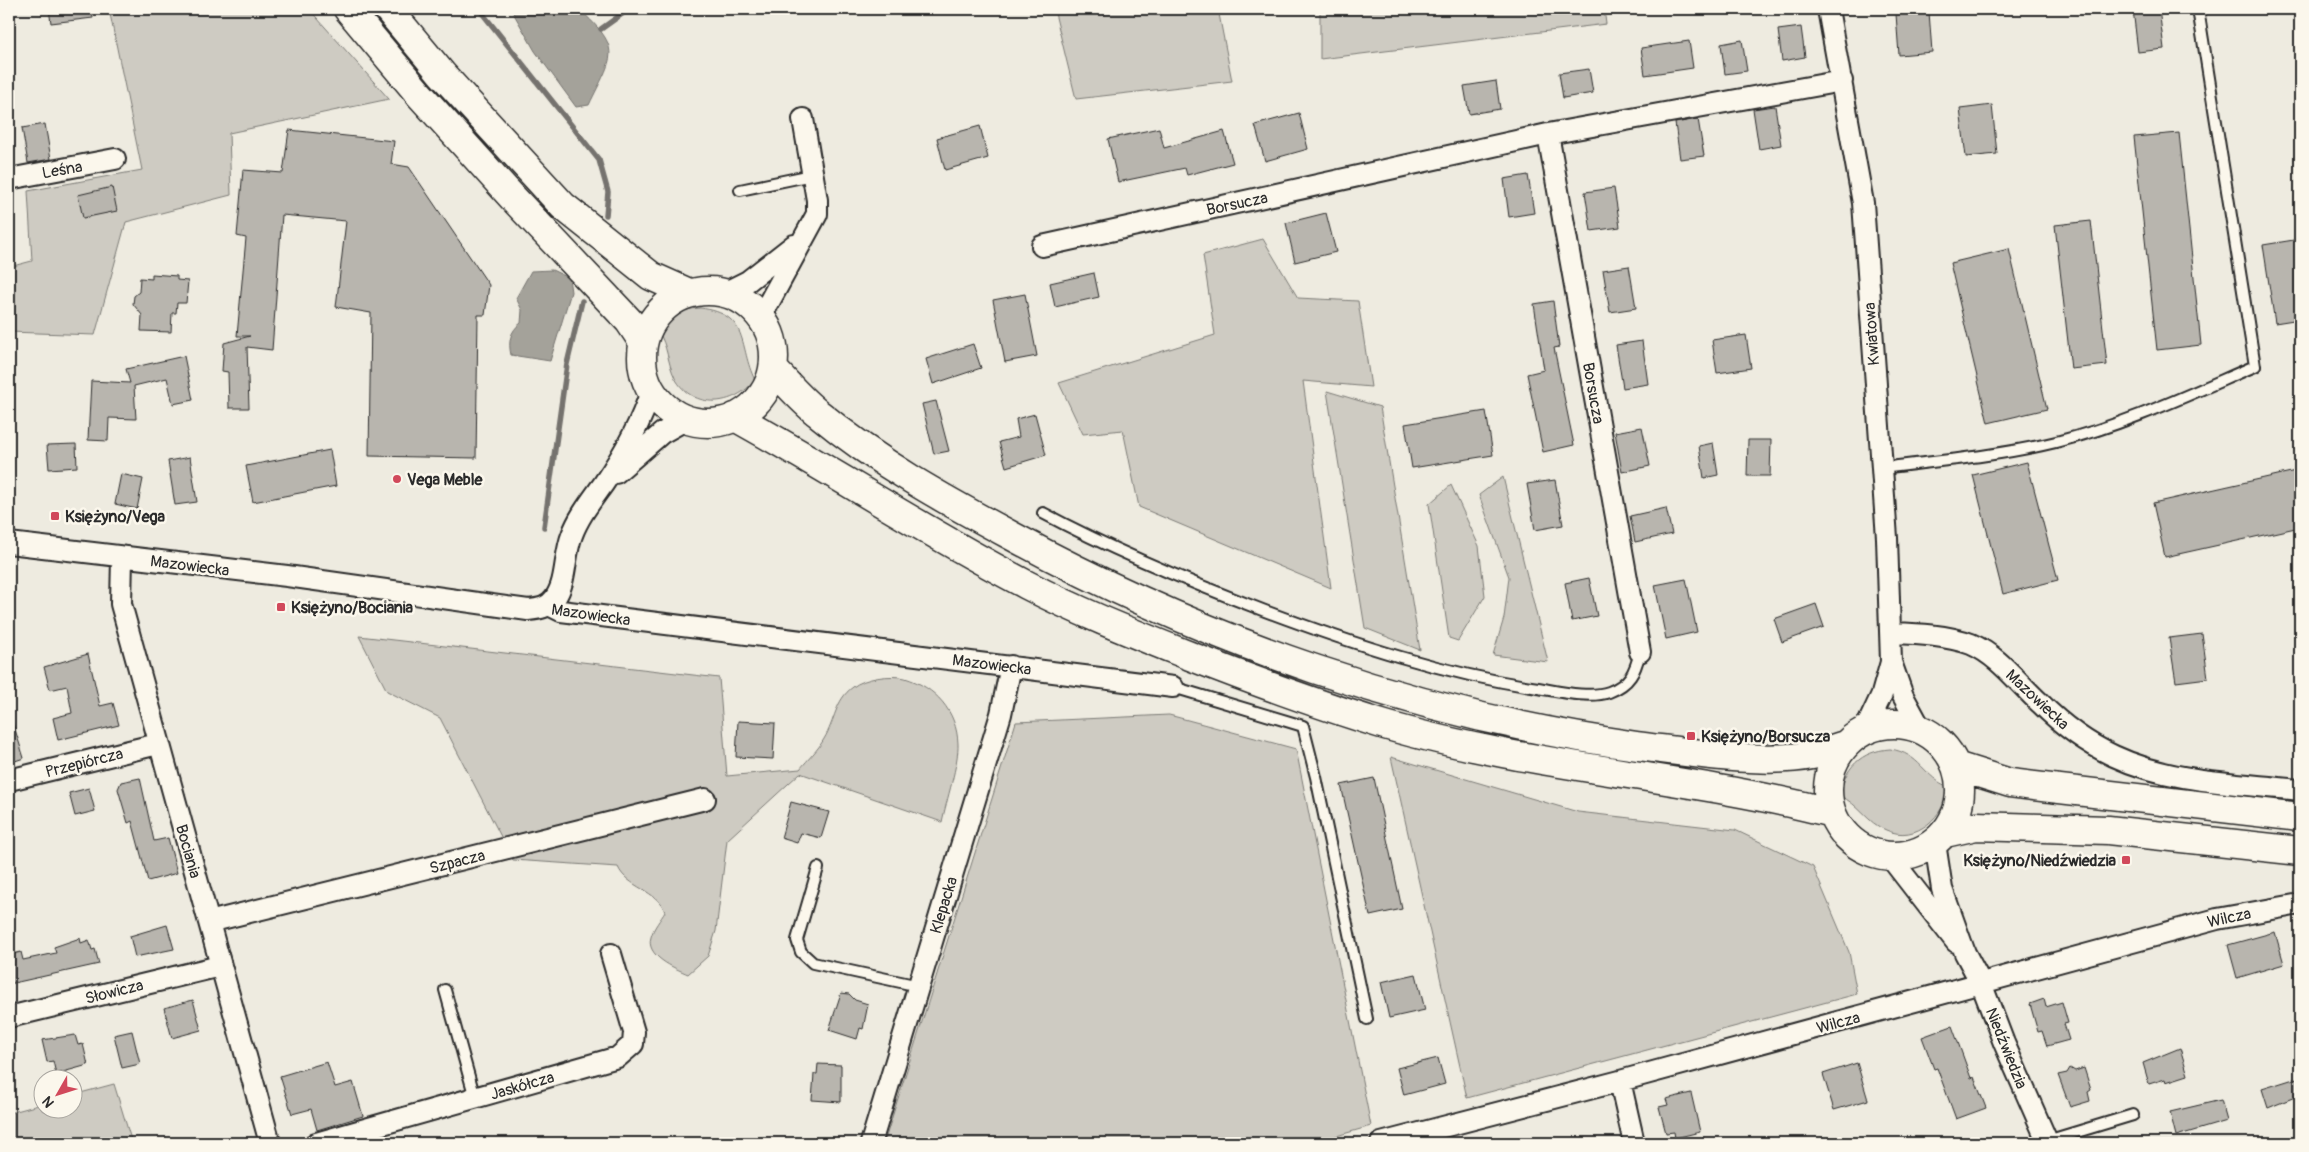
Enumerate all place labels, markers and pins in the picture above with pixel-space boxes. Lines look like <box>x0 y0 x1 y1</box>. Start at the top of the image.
place label: Vega Meble <box>407 470 484 490</box>
marker: Vega Meble <box>391 473 403 485</box>
place label: Księżyno/Vega <box>65 507 166 527</box>
marker: Księżyno/Vega <box>49 510 61 522</box>
place label: Księżyno/Bociania <box>291 598 414 618</box>
marker: Księżyno/Bociania <box>275 601 287 613</box>
place label: Księżyno/Borsucza <box>1701 727 1831 747</box>
marker: Księżyno/Borsucza <box>1685 730 1697 742</box>
place label: Księżyno/Niedźwiedzia <box>1963 851 2117 871</box>
marker: Księżyno/Niedźwiedzia <box>2120 854 2132 866</box>

